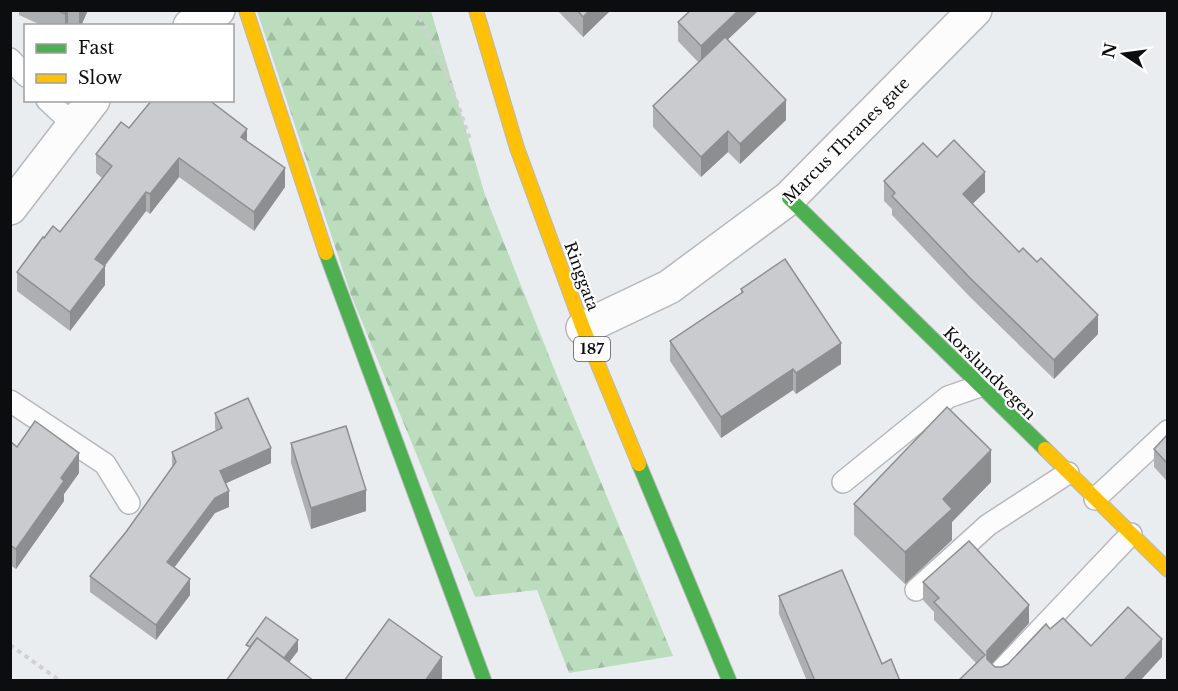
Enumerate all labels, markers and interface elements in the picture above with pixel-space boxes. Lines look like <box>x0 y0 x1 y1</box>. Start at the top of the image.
legend <box>24 24 234 102</box>
north arrow <box>1094 24 1154 84</box>
text: Fast <box>78 37 115 59</box>
text: N <box>1098 41 1121 60</box>
text: Slow <box>78 67 123 89</box>
street label: Marcus Thranes gate <box>779 73 913 207</box>
street label: Ringgata <box>560 239 604 313</box>
street label: Korslundvegen <box>939 322 1041 424</box>
road number: 187 <box>574 337 610 361</box>

